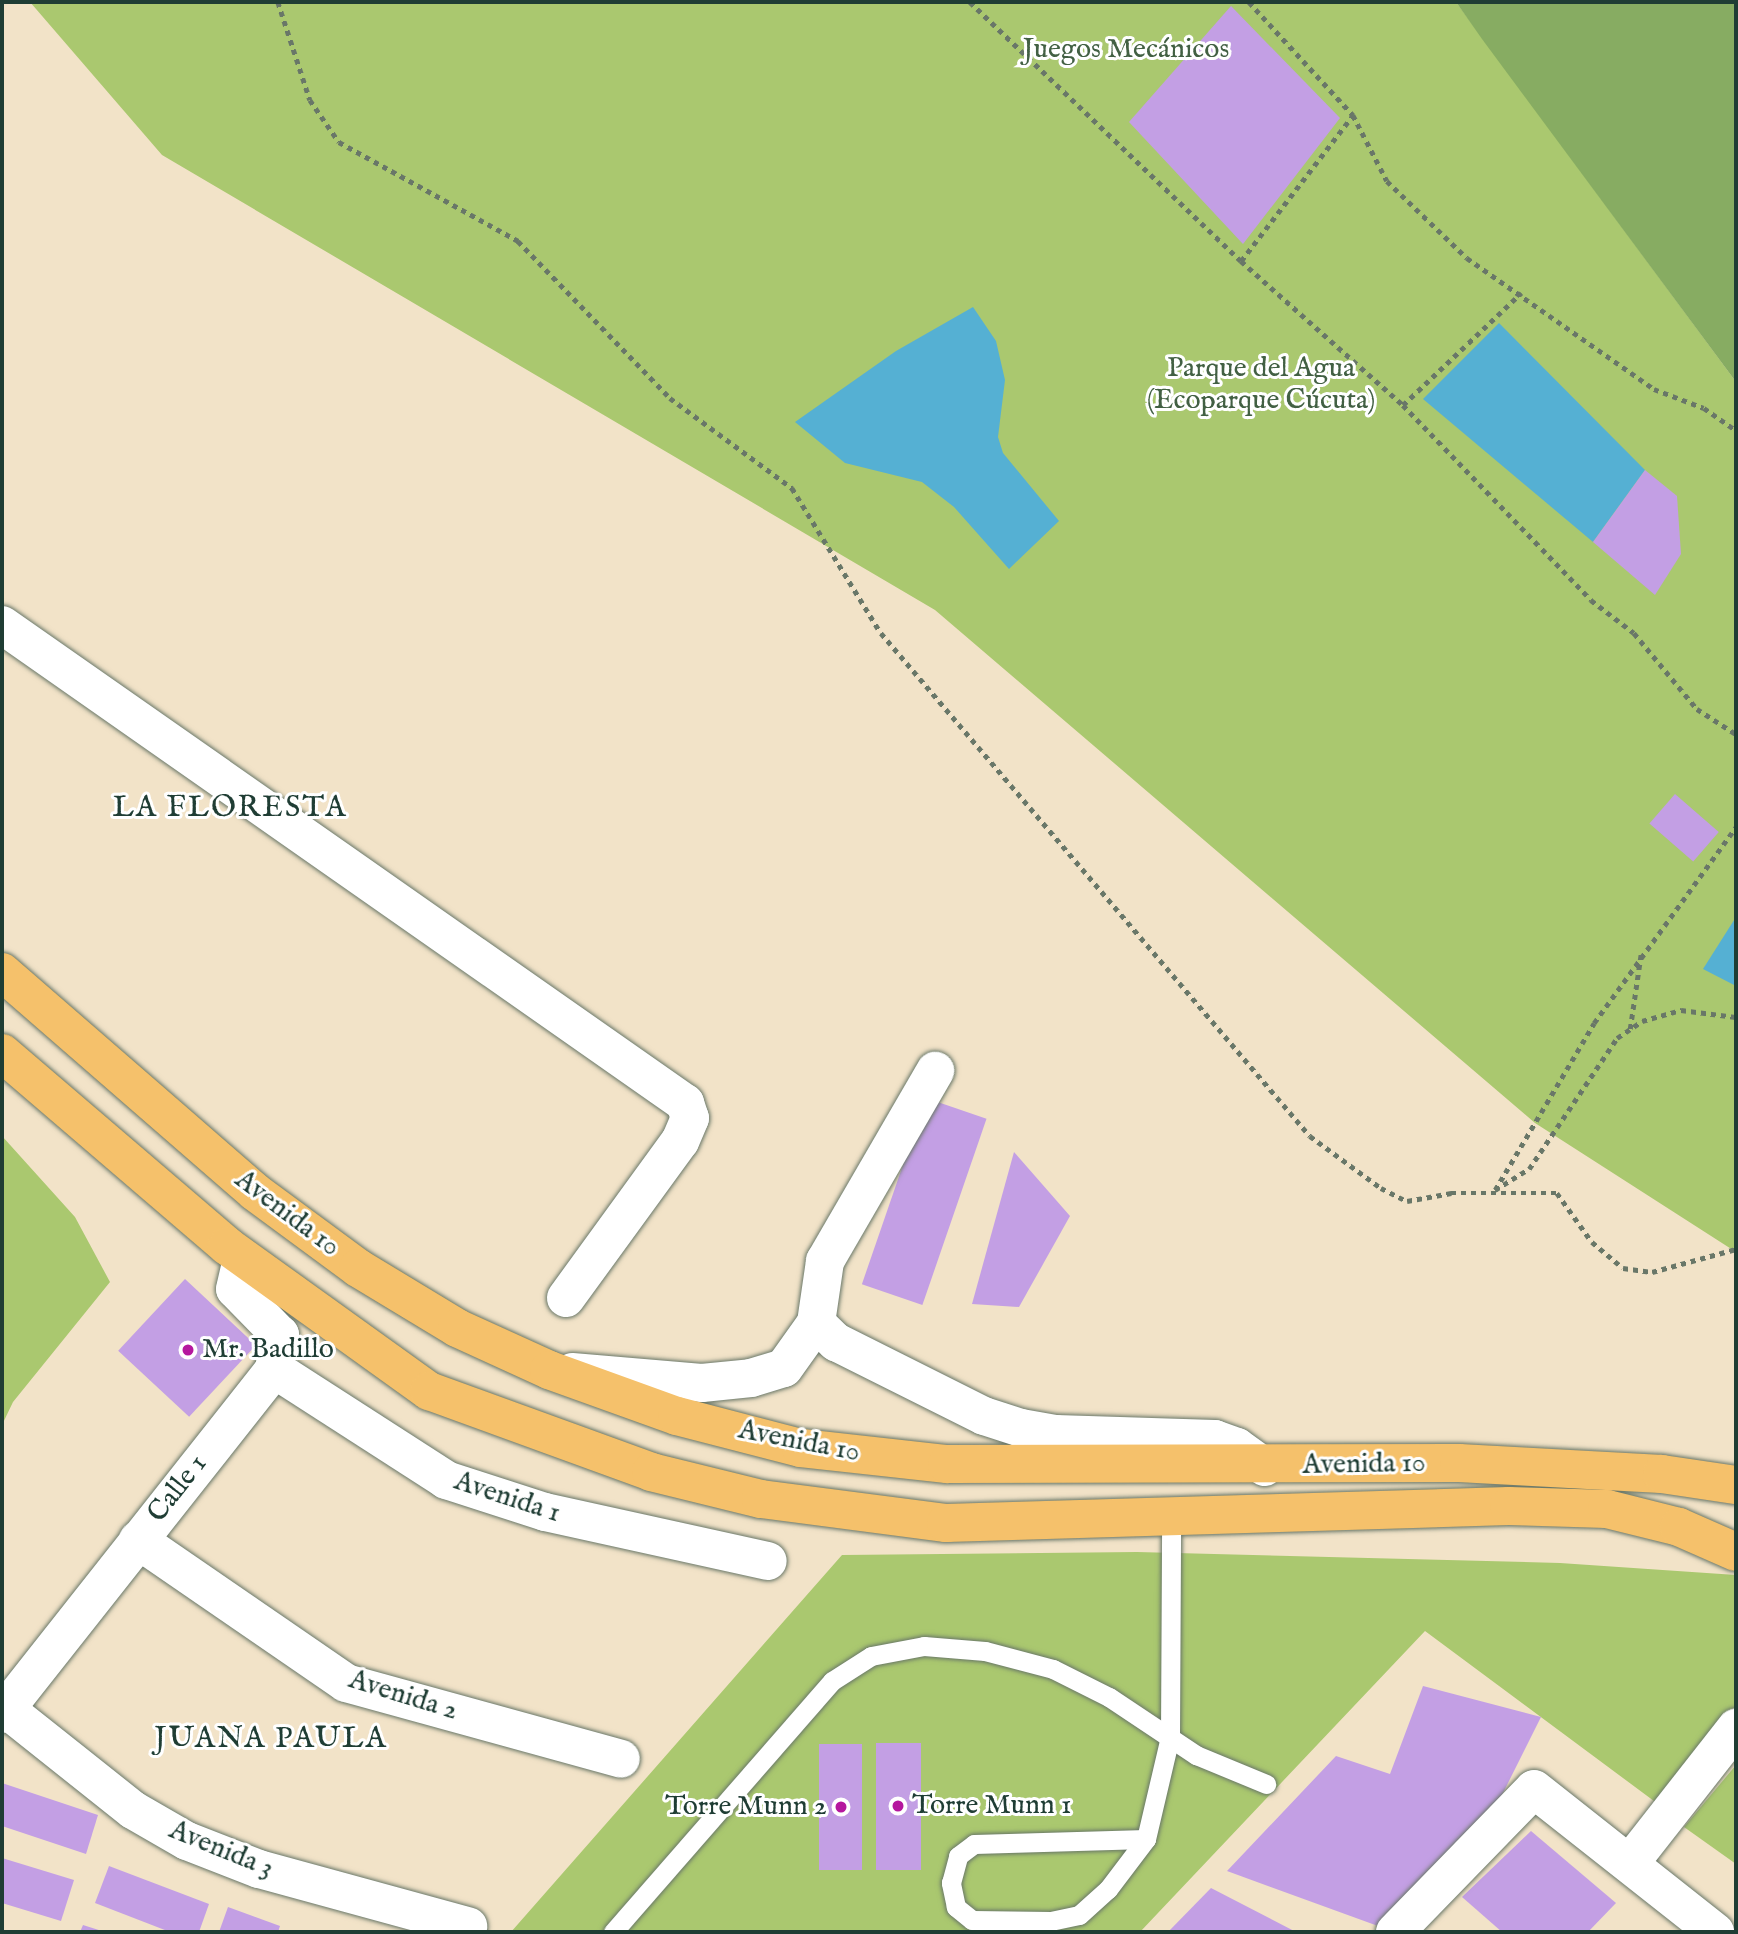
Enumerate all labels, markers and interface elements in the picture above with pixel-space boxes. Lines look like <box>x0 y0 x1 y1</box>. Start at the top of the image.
park label: Juegos Mecánicos <box>1023 33 1229 67</box>
park label: Parque del Agua (Ecoparque Cúcuta) <box>1147 352 1375 418</box>
district label: LA FLORESTA <box>114 790 346 826</box>
street label: Avenida 10 <box>228 1164 346 1264</box>
place label: Mr. Badillo <box>202 1333 334 1367</box>
marker: Mr. Badillo <box>180 1342 196 1358</box>
street label: Avenida 10 <box>735 1414 863 1470</box>
street label: Avenida 10 <box>1302 1447 1426 1483</box>
street label: Calle 1 <box>141 1448 215 1530</box>
street label: Avenida 1 <box>450 1465 564 1531</box>
street label: Avenida 2 <box>345 1664 461 1728</box>
district label: JUANA PAULA <box>156 1721 386 1757</box>
place label: Torre Munn 1 <box>912 1789 1071 1823</box>
place label: Torre Munn 2 <box>665 1790 827 1824</box>
marker: Torre Munn 1 <box>890 1798 906 1814</box>
marker: Torre Munn 2 <box>833 1799 849 1815</box>
street label: Avenida 3 <box>164 1814 278 1886</box>

